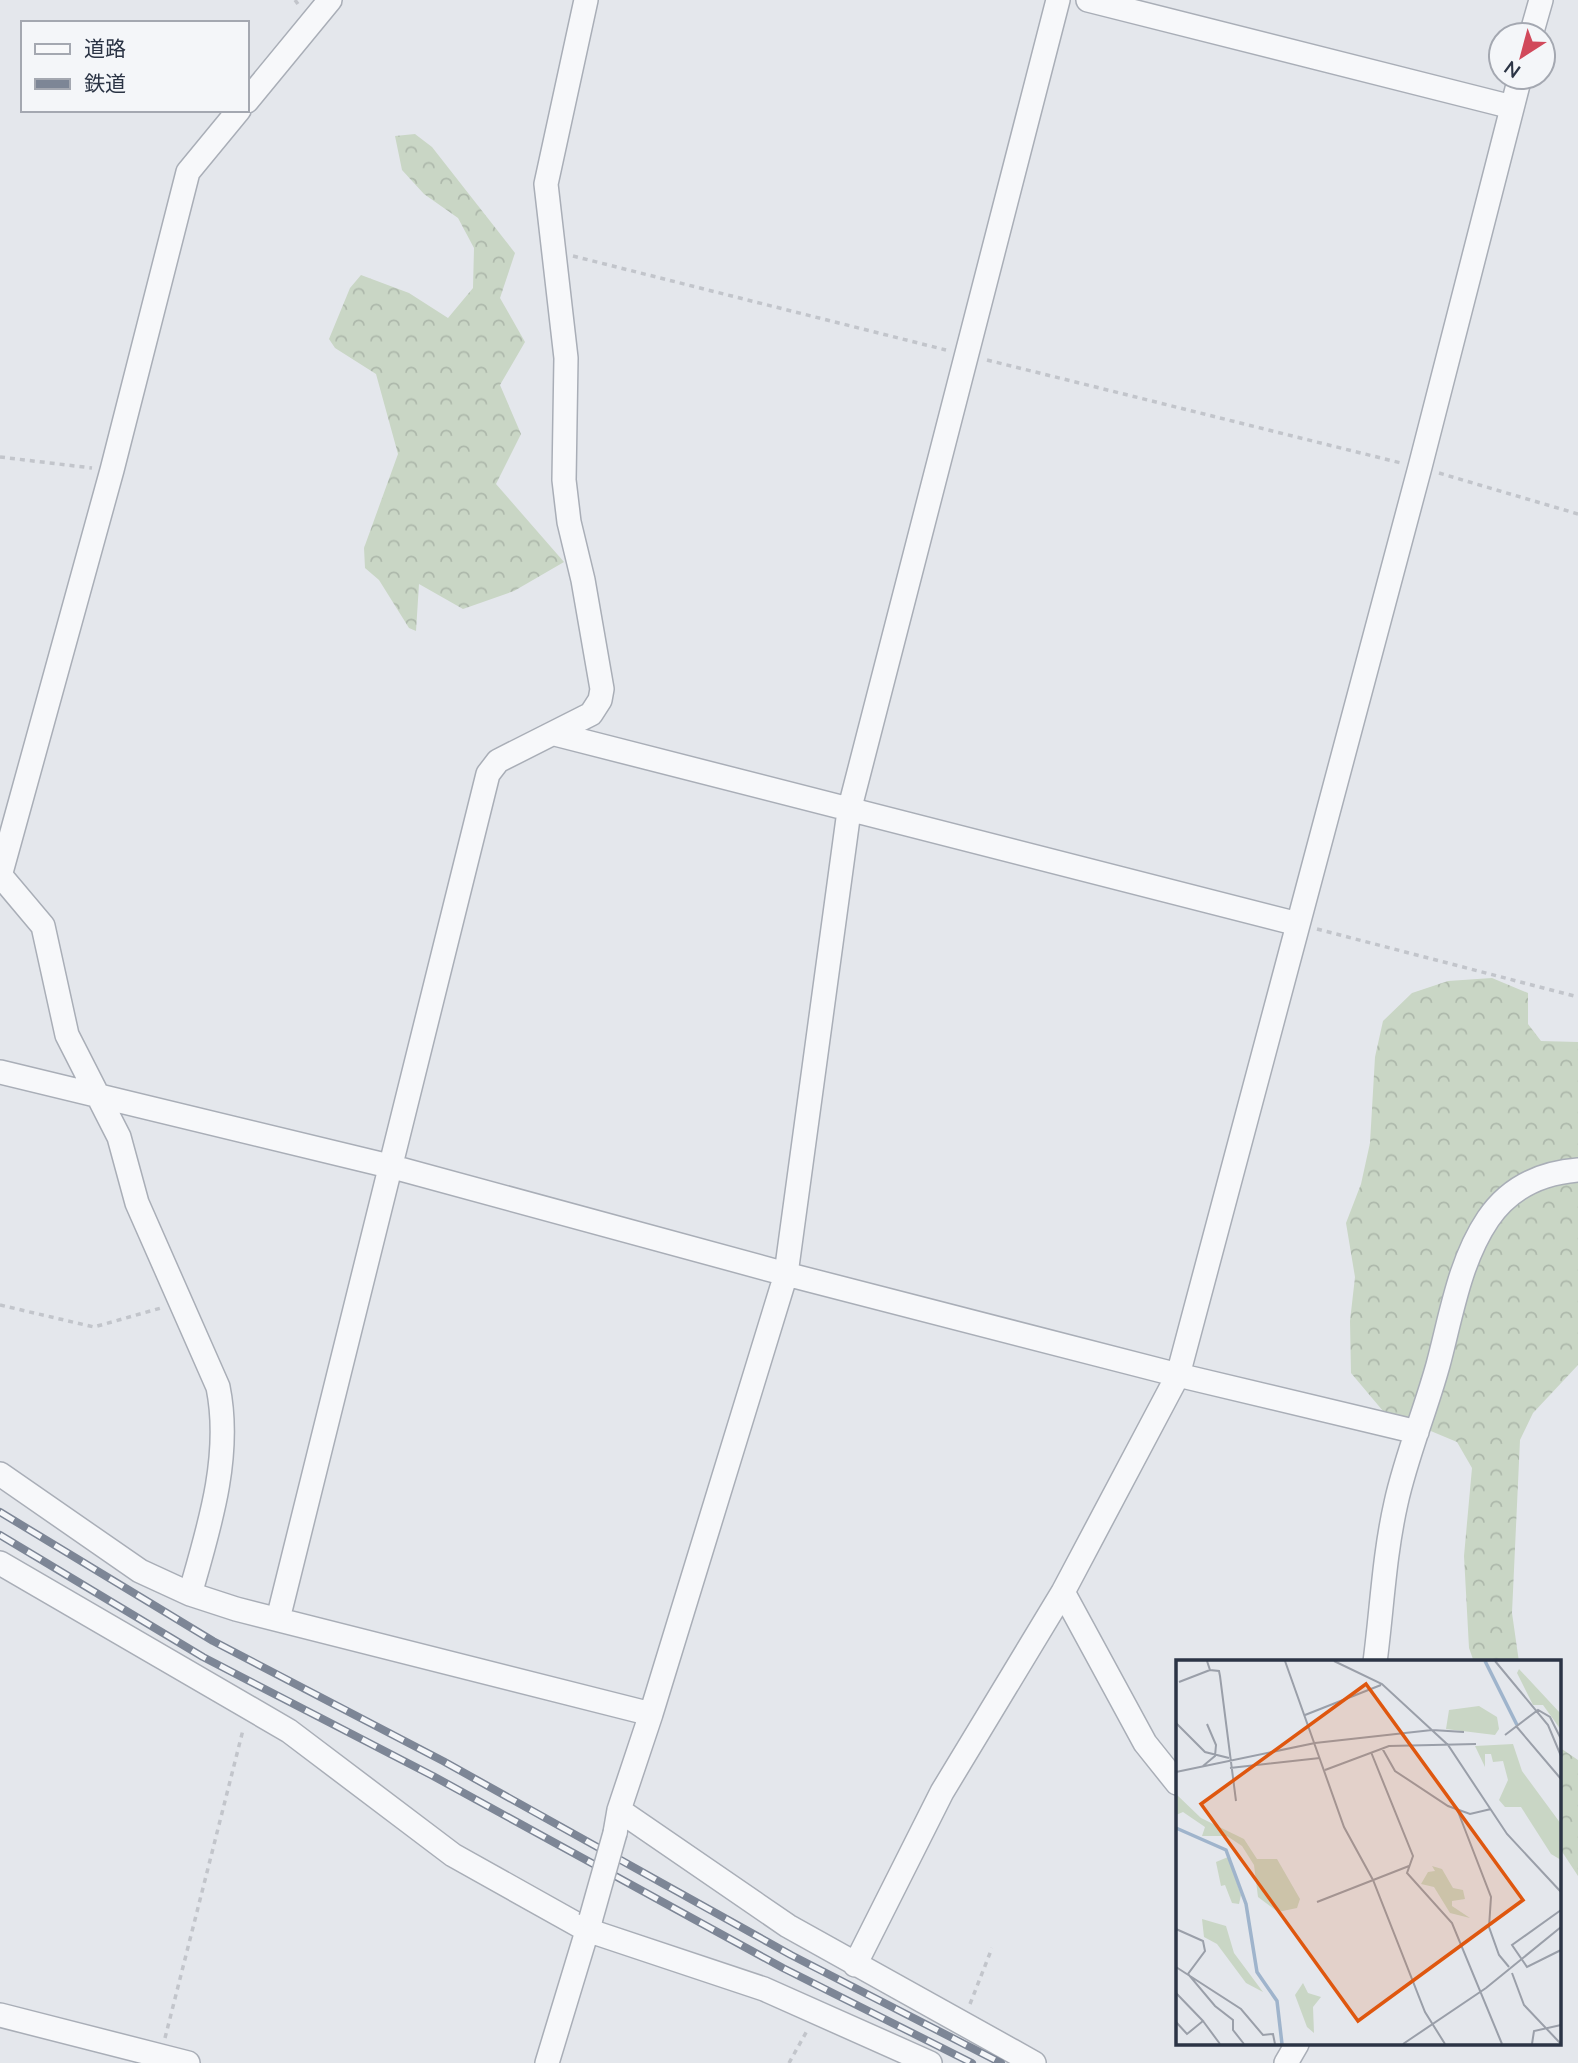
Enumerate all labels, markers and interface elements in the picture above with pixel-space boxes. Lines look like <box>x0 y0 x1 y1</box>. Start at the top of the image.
legend <box>21 21 248 112</box>
north arrow <box>1487 21 1557 91</box>
text: 道路 <box>84 35 126 61</box>
text: N <box>1499 56 1525 84</box>
text: 鉄道 <box>84 70 126 96</box>
inset map <box>1176 1660 1560 2046</box>

